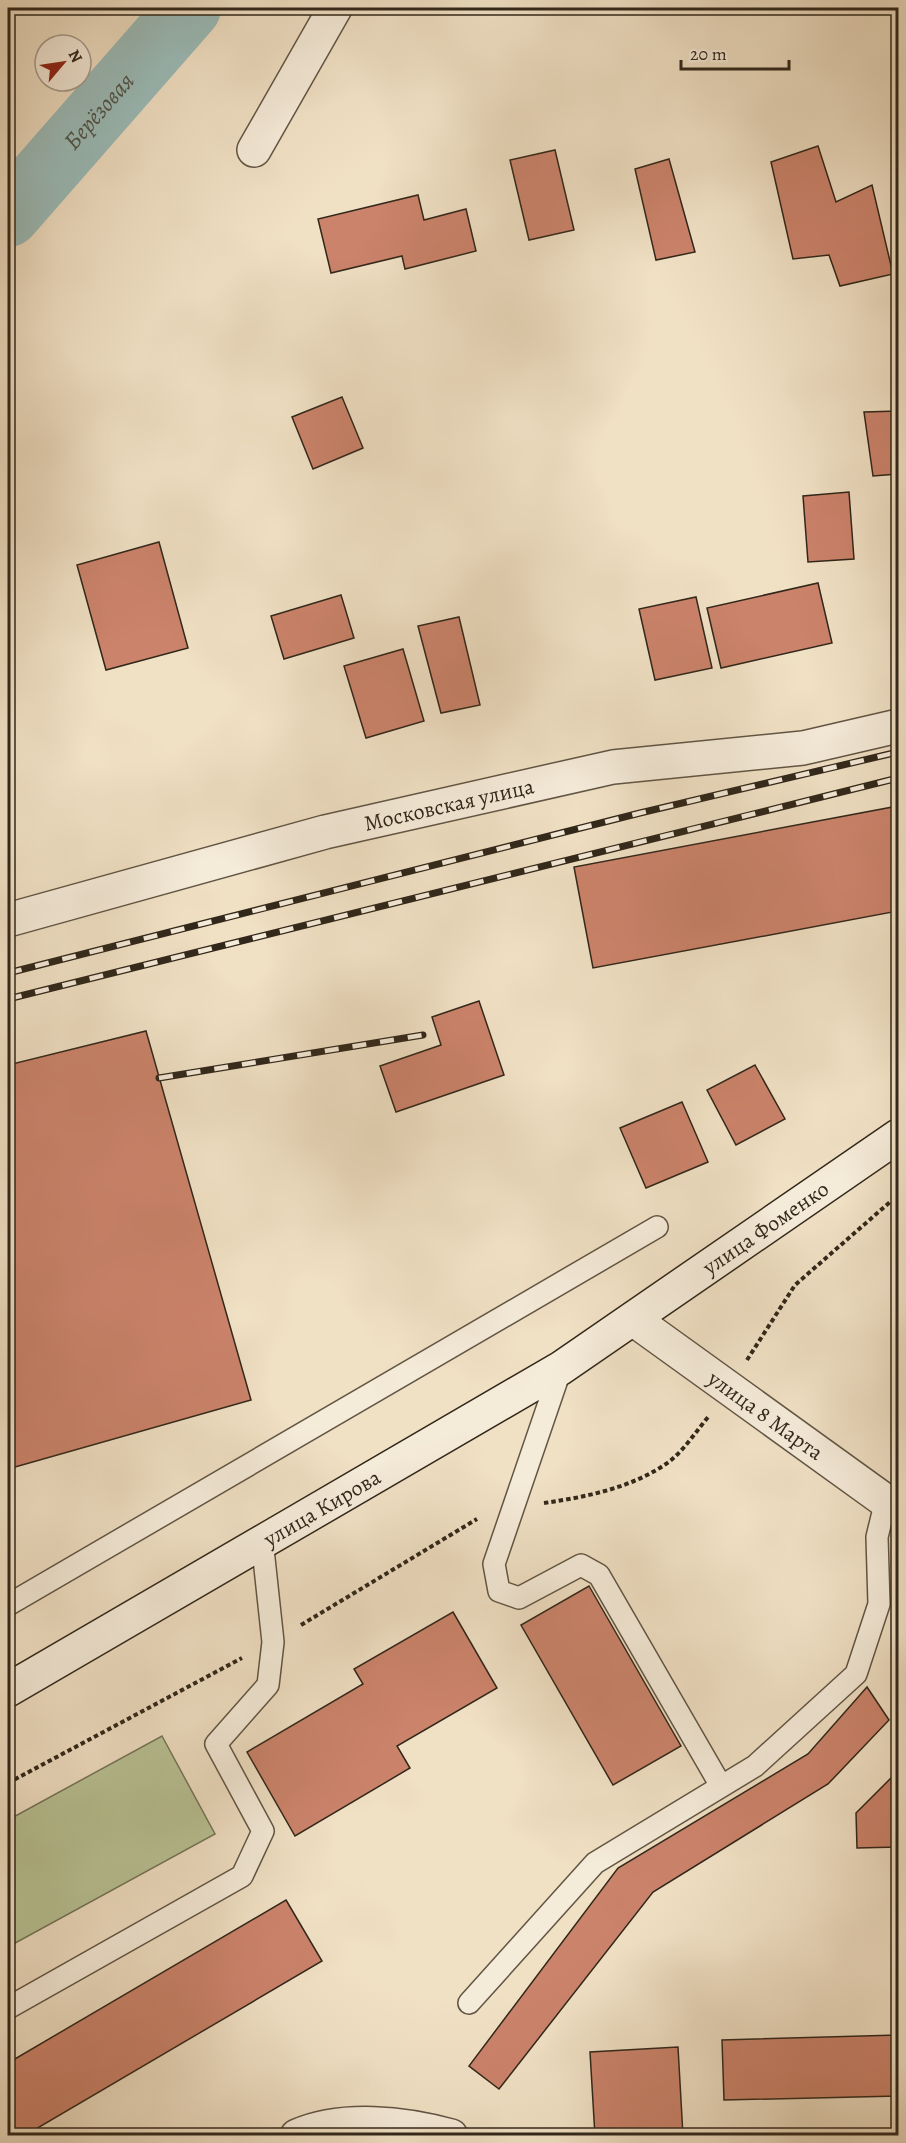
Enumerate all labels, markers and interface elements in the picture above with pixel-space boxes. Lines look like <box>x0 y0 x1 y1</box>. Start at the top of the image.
north arrow <box>33 33 93 93</box>
scale bar <box>681 33 789 71</box>
text: 20 m <box>690 42 727 66</box>
text: N <box>63 46 88 67</box>
water label: Берёзовая <box>56 66 142 157</box>
street label: Московская улица <box>361 771 538 839</box>
street label: улица Фоменко <box>696 1174 835 1283</box>
street label: улица 8 Марта <box>701 1363 830 1468</box>
street label: улица Кирова <box>257 1462 387 1555</box>

